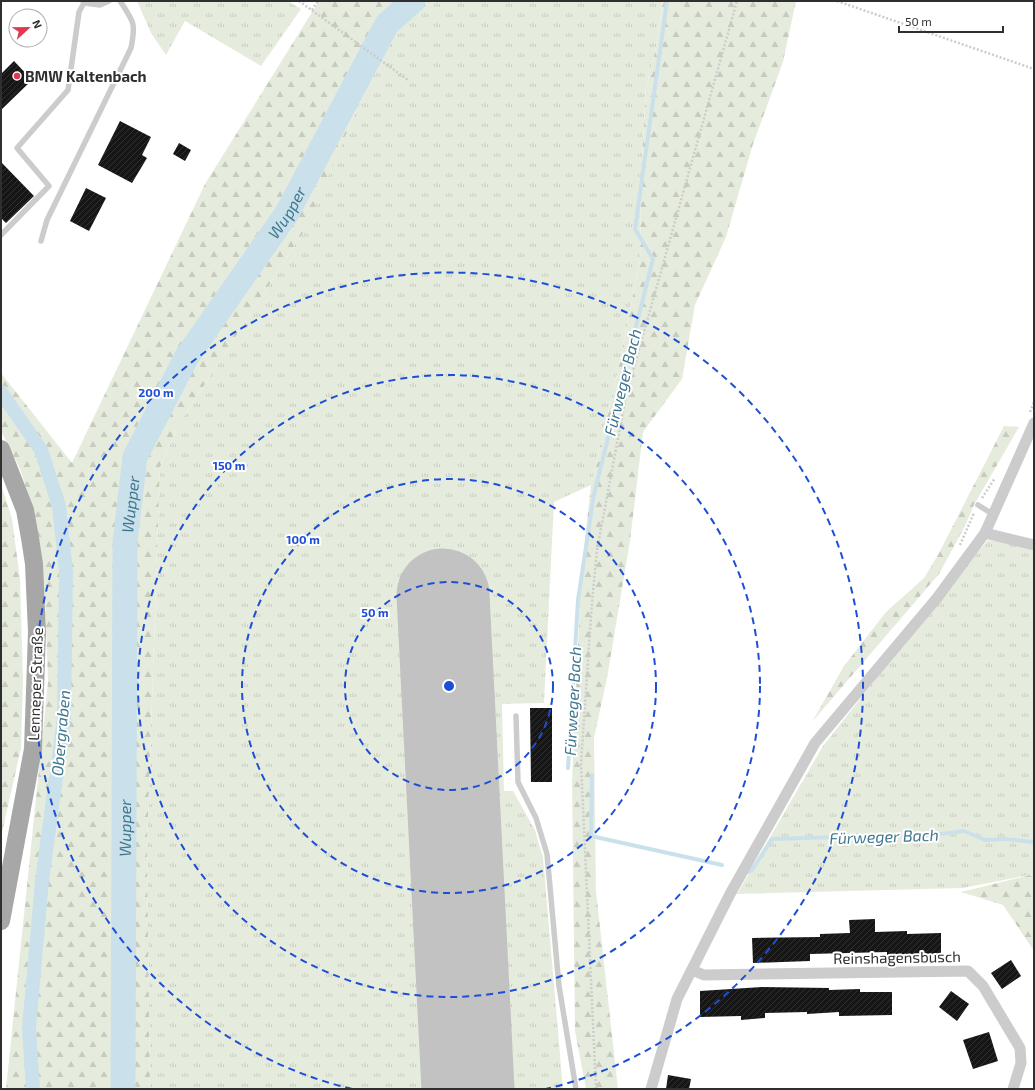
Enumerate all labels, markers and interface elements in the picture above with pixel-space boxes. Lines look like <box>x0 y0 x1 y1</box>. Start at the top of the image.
north arrow <box>8 8 48 48</box>
scale bar <box>899 8 1003 34</box>
text: 50 m <box>905 14 932 28</box>
text: N <box>30 18 45 30</box>
place label: BMW Kaltenbach <box>25 67 147 85</box>
marker: BMW Kaltenbach <box>12 71 22 81</box>
water label: Wupper <box>263 182 309 242</box>
water label: Fürweger Bach <box>600 327 644 437</box>
text: 200 m <box>138 385 174 399</box>
text: 150 m <box>213 458 245 472</box>
water label: Wupper <box>117 474 142 534</box>
text: 100 m <box>286 532 320 546</box>
text: 50 m <box>361 605 389 619</box>
street label: Lenneper Straße <box>24 627 46 741</box>
water label: Fürweger Bach <box>560 646 584 756</box>
centre of rings <box>442 679 456 693</box>
water label: Obergraben <box>47 689 73 777</box>
water label: Wupper <box>114 799 134 857</box>
water label: Fürweger Bach <box>829 825 939 847</box>
street label: Reinshagensbusch <box>833 947 961 967</box>

